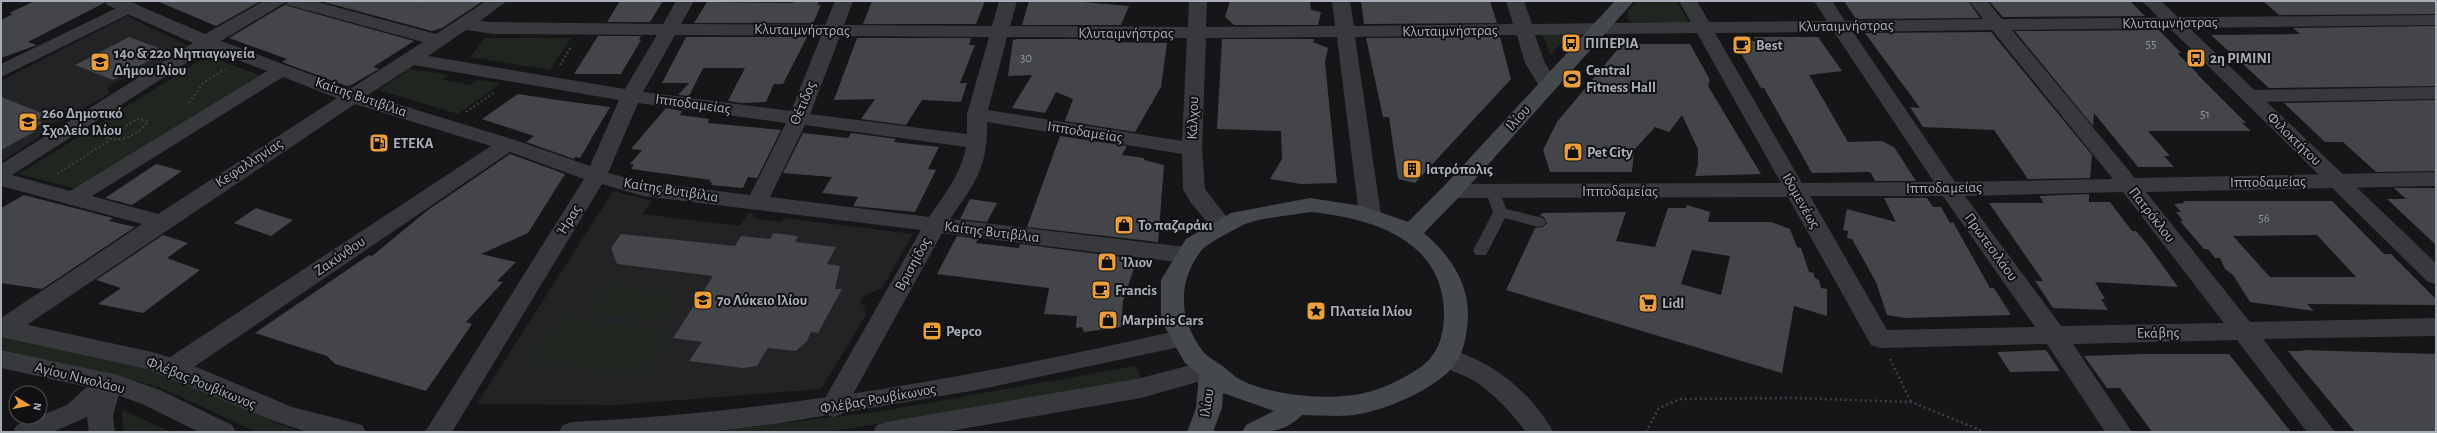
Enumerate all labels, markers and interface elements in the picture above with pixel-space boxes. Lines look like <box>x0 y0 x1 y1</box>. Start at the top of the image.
street label: Κλυταιμνήστρας <box>2122 15 2218 31</box>
street label: Κλυταιμνήστρας <box>1798 18 1894 34</box>
street label: Κλυταιμνήστρας <box>754 22 850 38</box>
street label: Κλυταιμνήστρας <box>1402 23 1498 39</box>
street label: Κλυταιμνήστρας <box>1078 26 1174 41</box>
bus stop icon: ΠΙΠΕΡΙΑ <box>1560 32 1582 54</box>
cafe icon: Best <box>1731 34 1753 56</box>
place label: ΠΙΠΕΡΙΑ <box>1585 36 1639 51</box>
place label: Best <box>1756 38 1783 53</box>
house number: 55 <box>2146 38 2156 51</box>
place label: 14ο & 22ο Νηπιαγωγεία Δήμου Ιλίου <box>114 46 255 78</box>
bus stop icon: 2η ΡΙΜΙΝΙ <box>2185 47 2207 69</box>
school or university icon: 14ο & 22ο Νηπιαγωγεία Δήμου Ιλίου <box>89 51 111 73</box>
place label: 2η ΡΙΜΙΝΙ <box>2210 51 2271 66</box>
house number: 30 <box>1020 52 1032 65</box>
place label: Central Fitness Hall <box>1586 63 1656 95</box>
sports icon: Central Fitness Hall <box>1561 68 1583 90</box>
street label: Καίτης Βυτιβίλια <box>313 74 409 120</box>
street label: Θέτιδος <box>787 79 819 127</box>
street label: Ιπποδαμείας <box>654 91 732 117</box>
street label: Κάλχου <box>1185 96 1201 140</box>
street label: Ιλίου <box>1503 102 1533 134</box>
place label: 26ο Δημοτικό Σχολείο Ιλίου <box>42 106 123 138</box>
house number: 51 <box>2200 108 2210 121</box>
street label: Φιλοκτήτου <box>2264 110 2324 168</box>
school or university icon: 26ο Δημοτικό Σχολείο Ιλίου <box>17 111 39 133</box>
street label: Ιπποδαμείας <box>1046 119 1124 145</box>
fuel station icon: ΕΤΕΚΑ <box>368 132 390 154</box>
street label: Κεφαλληνίας <box>213 136 285 190</box>
place label: ΕΤΕΚΑ <box>393 136 434 151</box>
shop icon: Pet City <box>1562 141 1584 163</box>
place label: Pet City <box>1587 145 1633 160</box>
building icon: Ιατρόπολις <box>1401 158 1423 180</box>
place label: Ιατρόπολις <box>1426 162 1493 177</box>
street label: Ιδομενέως <box>1779 171 1823 231</box>
street label: Ιπποδαμείας <box>2230 174 2306 190</box>
street label: Καίτης Βυτιβίλια <box>622 175 720 205</box>
street label: Ιπποδαμείας <box>1906 180 1982 196</box>
street label: Ιπποδαμείας <box>1582 184 1658 199</box>
street label: Πατρόκλου <box>2126 185 2178 245</box>
street label: Ήρας <box>554 202 584 238</box>
street label: Πρωτεσιλάου <box>1962 210 2020 284</box>
house number: 56 <box>2258 212 2270 225</box>
shop icon: Το παζαράκι <box>1113 214 1135 236</box>
place label: Το παζαράκι <box>1138 218 1213 234</box>
street label: Καίτης Βυτιβίλια <box>943 219 1041 245</box>
street label: Ζακύνθου <box>312 234 368 278</box>
street label: Βρισηίδος <box>892 235 934 293</box>
shop icon: Ίλιον <box>1096 251 1118 273</box>
place label: Ίλιον <box>1121 255 1153 270</box>
cafe icon: Francis <box>1090 279 1112 301</box>
place label: Francis <box>1115 283 1157 298</box>
school or university icon: 7ο Λύκειο Ιλίου <box>692 289 714 311</box>
supermarket icon: Lidl <box>1637 292 1659 314</box>
place label: 7ο Λύκειο Ιλίου <box>717 293 807 308</box>
place label: Lidl <box>1662 296 1684 311</box>
place icon: Πλατεία Ιλίου <box>1305 300 1327 322</box>
place label: Πλατεία Ιλίου <box>1330 304 1412 319</box>
shop icon: Marpinis Cars <box>1097 309 1119 331</box>
place label: Marpinis Cars <box>1122 313 1204 328</box>
office icon: Pepco <box>921 320 943 342</box>
place label: Pepco <box>946 324 982 339</box>
street label: Εκάβης <box>2136 325 2180 341</box>
street label: Φλέβας Ρουβίκωνος <box>144 354 258 412</box>
street label: Αγίου Νικολάου <box>33 360 127 396</box>
street label: Φλέβας Ρουβίκωνος <box>819 381 937 417</box>
north arrow <box>8 385 48 425</box>
street label: Ιλίου <box>1197 387 1217 419</box>
text: N <box>31 402 43 411</box>

